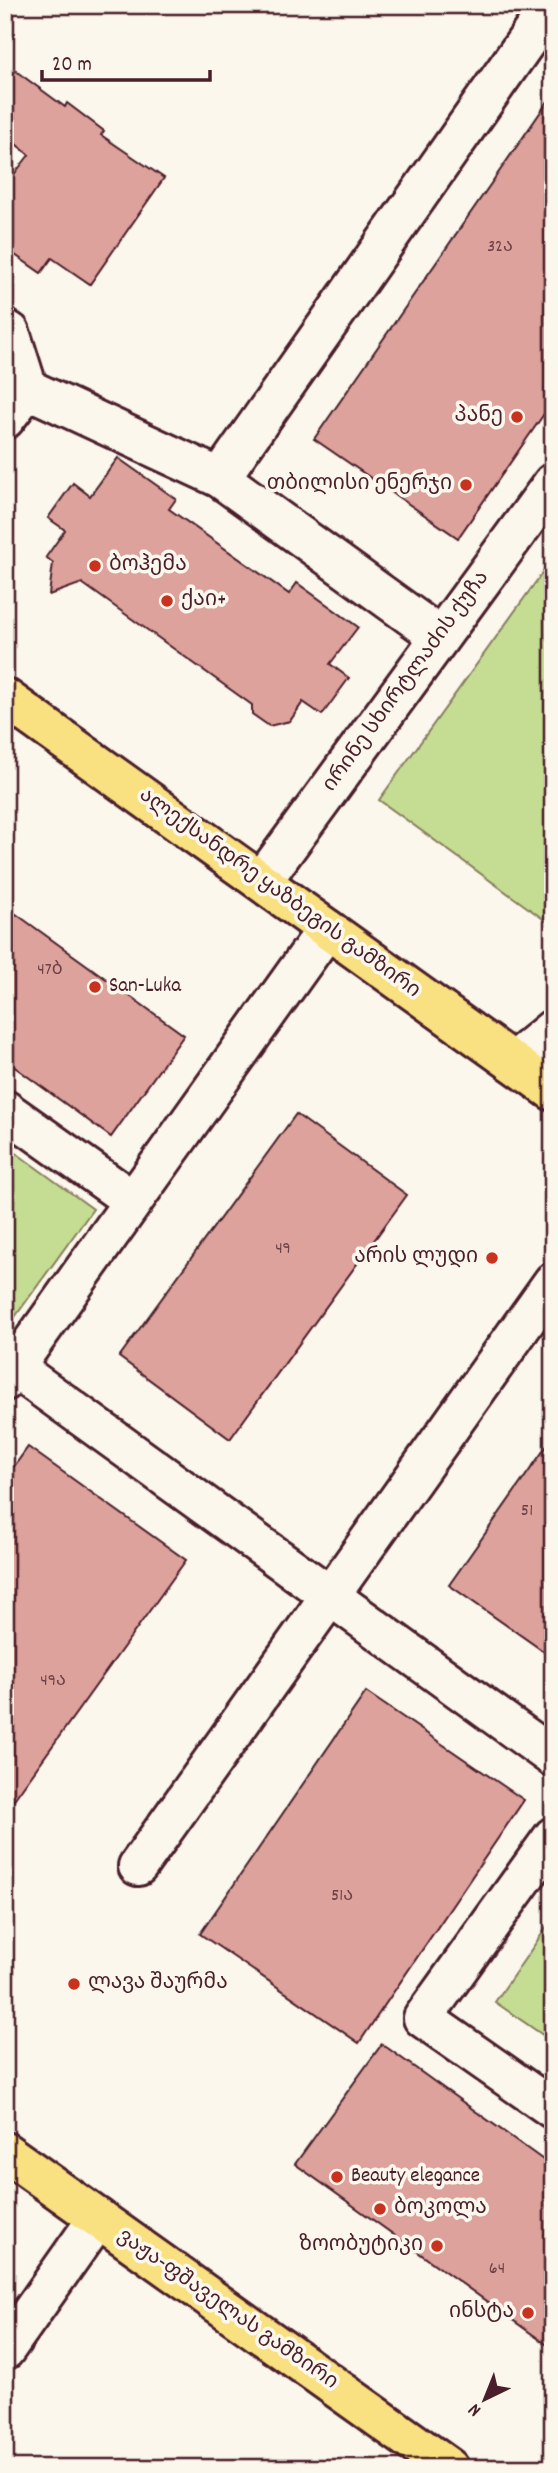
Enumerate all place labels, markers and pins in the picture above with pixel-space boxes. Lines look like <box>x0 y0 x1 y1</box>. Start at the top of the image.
place label: პანე <box>455 402 503 432</box>
marker: პანე <box>509 409 525 425</box>
place label: თბილისი ენერჯი <box>267 470 452 500</box>
marker: თბილისი ენერჯი <box>458 477 474 493</box>
place label: ბოჰემა <box>109 551 187 581</box>
marker: ბოჰემა <box>87 558 103 574</box>
place label: ქაი+ <box>181 586 226 616</box>
marker: ქაი+ <box>159 593 175 609</box>
place label: San-Luka <box>109 972 182 1002</box>
marker: San-Luka <box>87 979 103 995</box>
place label: არის ლუდი <box>354 1243 478 1273</box>
marker: არის ლუდი <box>484 1250 500 1266</box>
place label: ლავა შაურმა <box>88 1969 228 1999</box>
marker: ლავა შაურმა <box>66 1976 82 1992</box>
place label: Beauty elegance <box>351 2162 480 2192</box>
marker: Beauty elegance <box>329 2169 345 2185</box>
place label: ბოკოლა <box>394 2194 487 2224</box>
marker: ბოკოლა <box>372 2201 388 2217</box>
place label: ზოობუტიკი <box>299 2231 423 2261</box>
marker: ზოობუტიკი <box>429 2238 445 2254</box>
place label: ინსტა <box>449 2298 514 2328</box>
marker: ინსტა <box>520 2305 536 2321</box>

